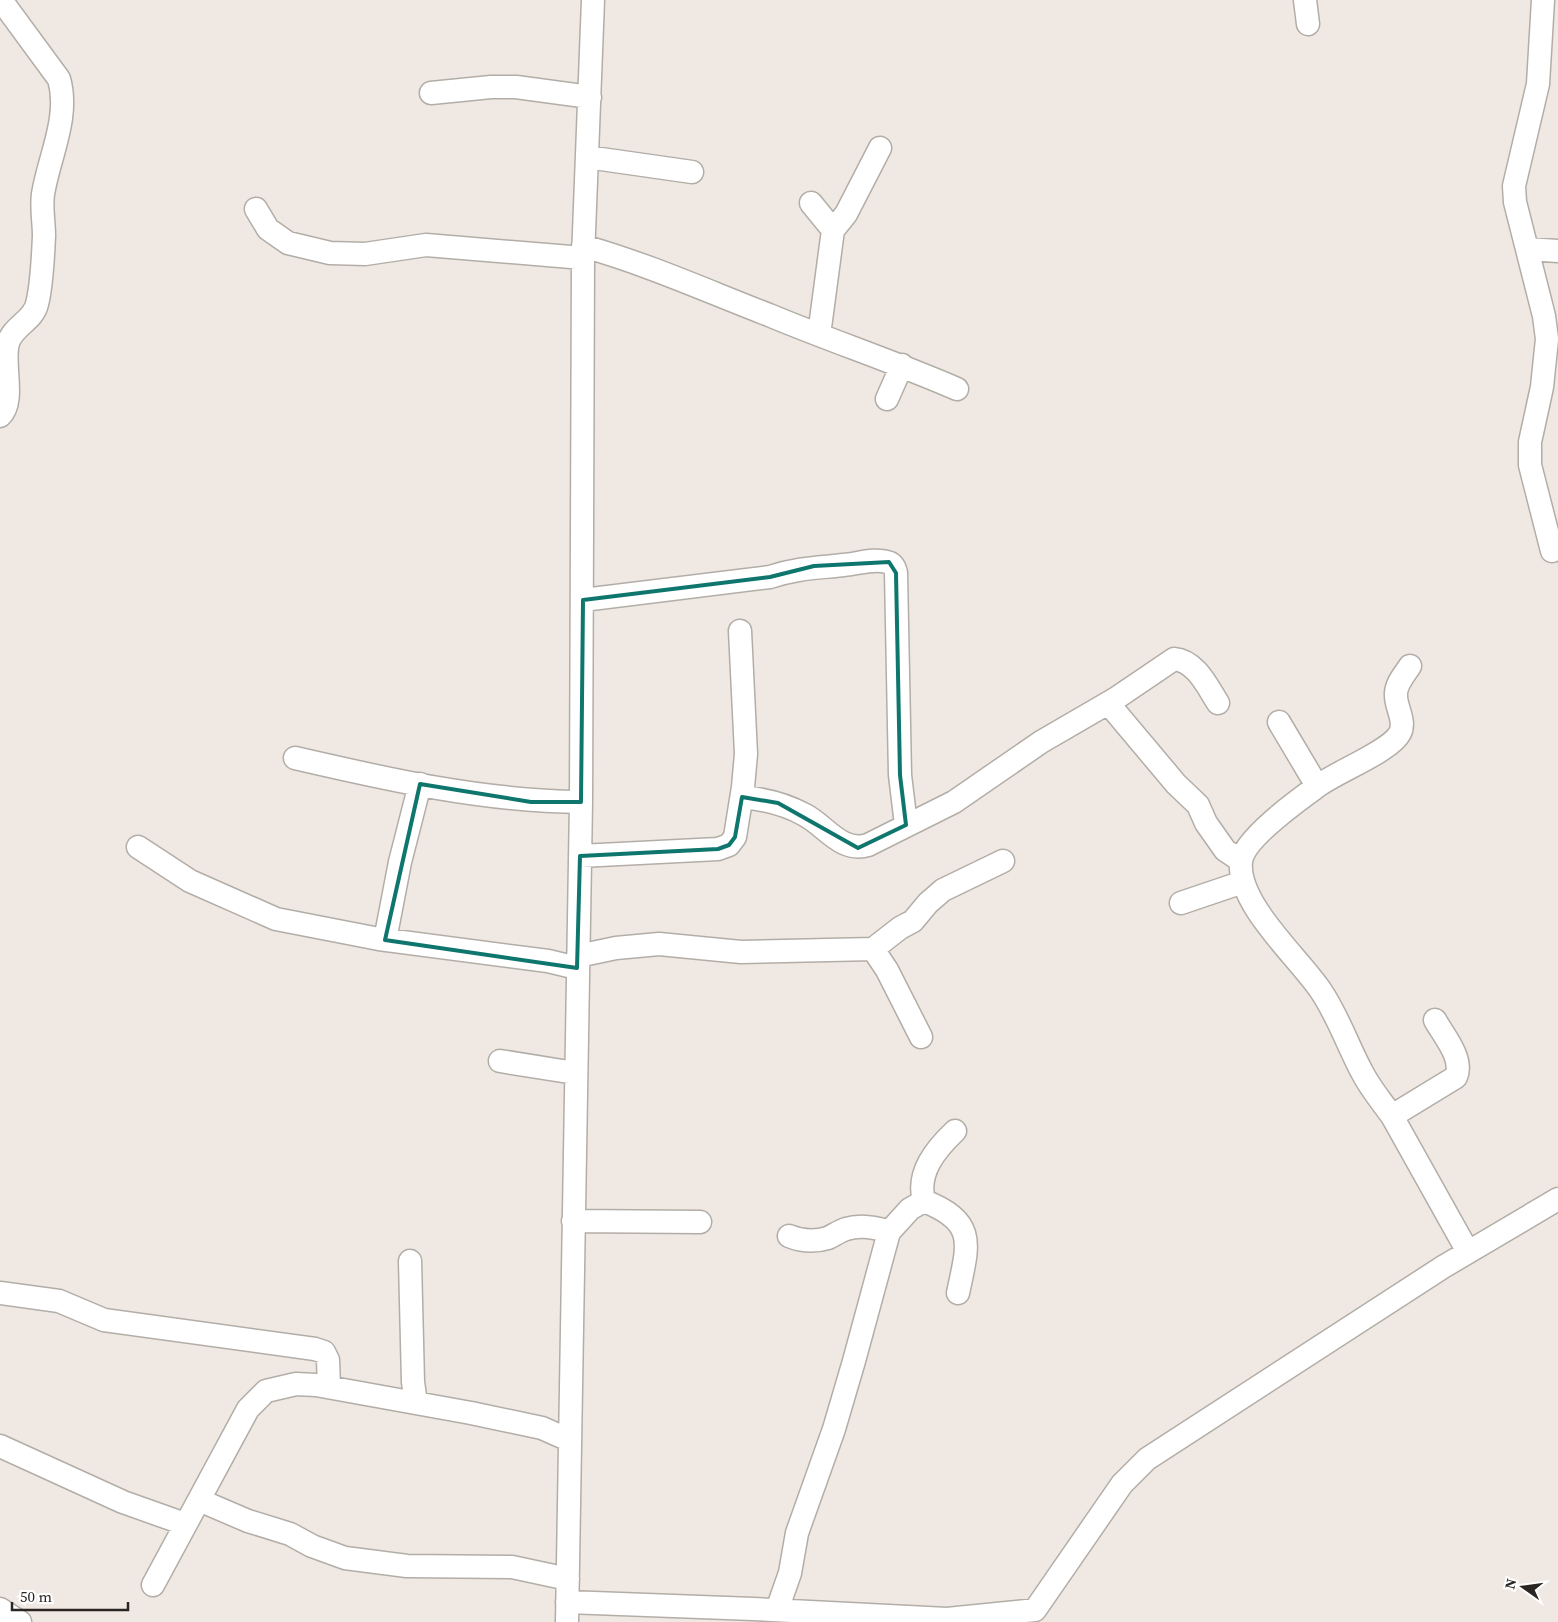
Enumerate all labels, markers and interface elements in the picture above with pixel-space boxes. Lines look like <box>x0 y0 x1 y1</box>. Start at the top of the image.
north arrow <box>1498 1562 1548 1612</box>
text: N <box>1499 1576 1521 1591</box>
scale bar <box>12 1580 129 1612</box>
text: 50 m <box>20 1586 52 1607</box>

